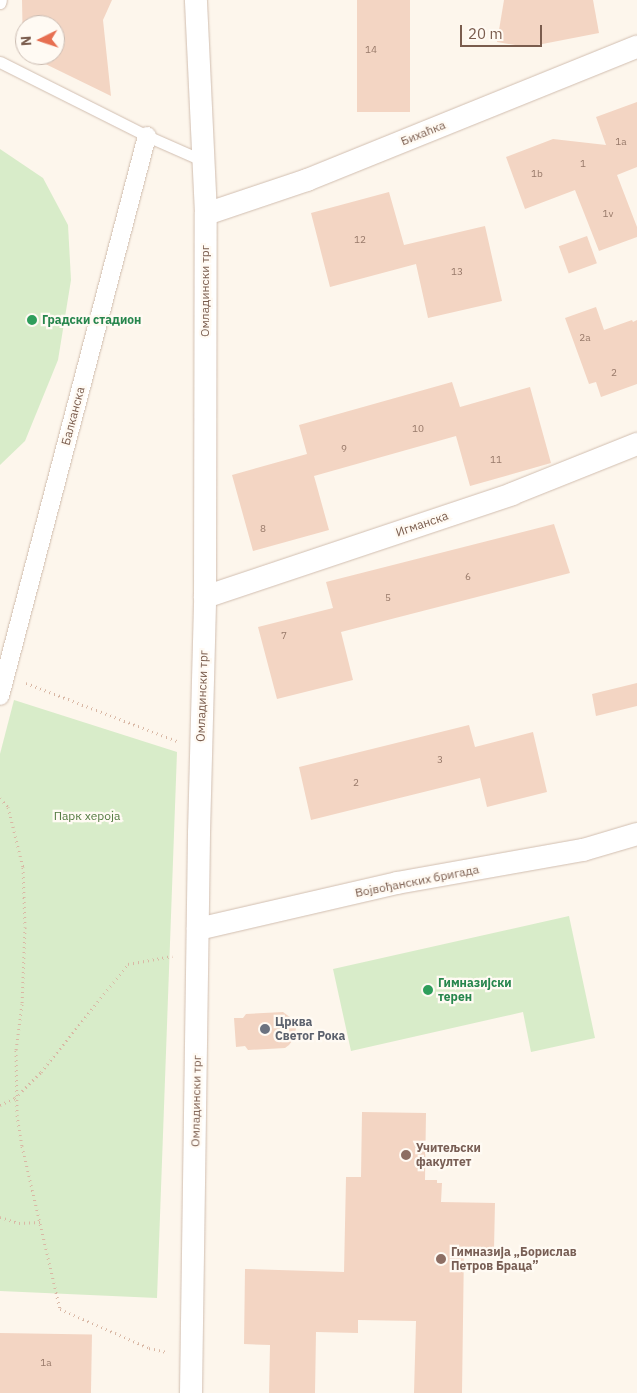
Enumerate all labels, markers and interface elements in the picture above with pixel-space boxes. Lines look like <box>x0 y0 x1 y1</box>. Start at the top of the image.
north arrow <box>15 15 65 65</box>
scale bar <box>462 15 544 47</box>
text: 20 m <box>468 24 503 43</box>
text: N <box>17 35 35 47</box>
house number: 14 <box>365 44 377 56</box>
street label: Бихаћка <box>399 118 447 148</box>
house number: 1a <box>615 136 627 148</box>
house number: 1 <box>580 158 586 170</box>
house number: 1b <box>531 168 543 180</box>
house number: 1v <box>603 208 613 220</box>
house number: 12 <box>354 234 366 246</box>
street label: Омладински трг <box>198 245 212 337</box>
house number: 13 <box>451 266 463 278</box>
place label: Градски стадион <box>42 313 141 327</box>
marker: Градски стадион <box>26 314 38 326</box>
house number: 2a <box>579 332 591 344</box>
house number: 2 <box>611 367 617 379</box>
street label: Балканска <box>58 385 88 447</box>
house number: 10 <box>412 423 424 435</box>
house number: 9 <box>341 443 347 455</box>
house number: 11 <box>490 454 502 466</box>
street label: Игманска <box>394 508 450 540</box>
house number: 8 <box>260 523 266 535</box>
house number: 6 <box>465 571 471 583</box>
house number: 5 <box>385 592 391 604</box>
house number: 7 <box>281 630 287 642</box>
street label: Омладински трг <box>193 650 211 742</box>
house number: 3 <box>437 754 443 766</box>
house number: 2 <box>353 777 359 789</box>
park label: Парк хероја <box>54 809 120 823</box>
street label: Војвођанских бригада <box>354 862 480 900</box>
place label: Гимназијски терен <box>438 976 512 1004</box>
marker: Гимназијски терен <box>422 984 434 996</box>
place label: Црква Светог Рока <box>275 1015 345 1043</box>
marker: Црква Светог Рока <box>259 1023 271 1035</box>
street label: Омладински трг <box>188 1055 204 1147</box>
place label: Учитељски факултет <box>416 1141 481 1169</box>
marker: Учитељски факултет <box>400 1149 412 1161</box>
place label: Гимназија „Борислав Петров Браца” <box>451 1245 577 1273</box>
marker: Гимназија „Борислав Петров Браца” <box>435 1253 447 1265</box>
house number: 1a <box>40 1357 52 1369</box>

